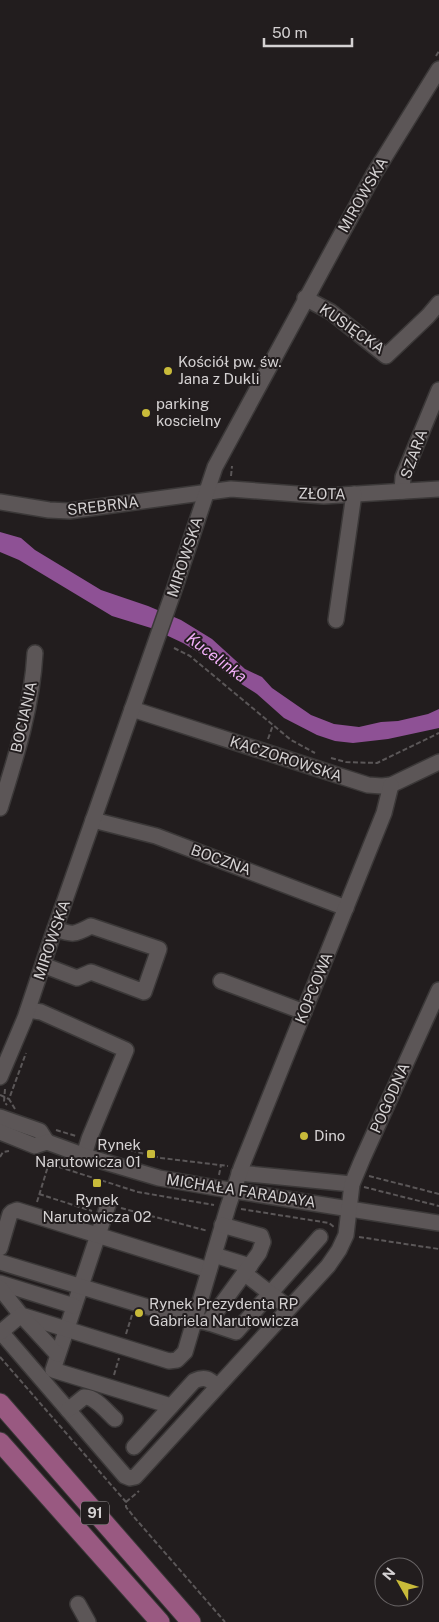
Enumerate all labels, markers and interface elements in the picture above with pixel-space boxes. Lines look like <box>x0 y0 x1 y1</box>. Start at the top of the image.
scale bar <box>264 15 352 47</box>
text: 50 m <box>272 24 307 41</box>
street label: MIROWSKA <box>334 154 391 235</box>
street label: KUSIĘCKA <box>317 300 388 357</box>
place label: Kościół pw. św. Jana z Dukli <box>178 353 282 387</box>
marker: Kościół pw. św. Jana z Dukli <box>162 365 174 377</box>
place label: parking koscielny <box>156 395 221 429</box>
marker: parking koscielny <box>140 407 152 419</box>
street label: SZARA <box>397 427 430 481</box>
street label: ZŁOTA <box>298 485 346 502</box>
street label: SREBRNA <box>66 493 140 518</box>
street label: MIROWSKA <box>164 514 206 599</box>
water label: Kucelinka <box>183 629 251 686</box>
street label: BOCIANIA <box>7 679 40 754</box>
street label: KACZOROWSKA <box>228 732 345 785</box>
street label: BOCZNA <box>189 841 254 878</box>
street label: MIROWSKA <box>30 897 73 982</box>
street label: KOPCOWA <box>292 949 336 1026</box>
street label: POGODNA <box>367 1060 413 1135</box>
place label: Dino <box>314 1127 345 1144</box>
marker: Dino <box>298 1130 310 1142</box>
place label: Rynek Narutowicza 01 <box>35 1136 141 1170</box>
marker: Rynek Narutowicza 01 <box>145 1148 157 1160</box>
street label: MICHAŁA FARADAYA <box>165 1170 317 1211</box>
marker: Rynek Narutowicza 02 <box>91 1177 103 1189</box>
place label: Rynek Narutowicza 02 <box>43 1191 151 1225</box>
place label: Rynek Prezydenta RP Gabriela Narutowicza <box>149 1295 299 1329</box>
marker: Rynek Prezydenta RP Gabriela Narutowicza <box>133 1307 145 1319</box>
road number: 91 <box>81 1502 109 1525</box>
north arrow <box>374 1557 424 1607</box>
text: N <box>379 1565 399 1583</box>

